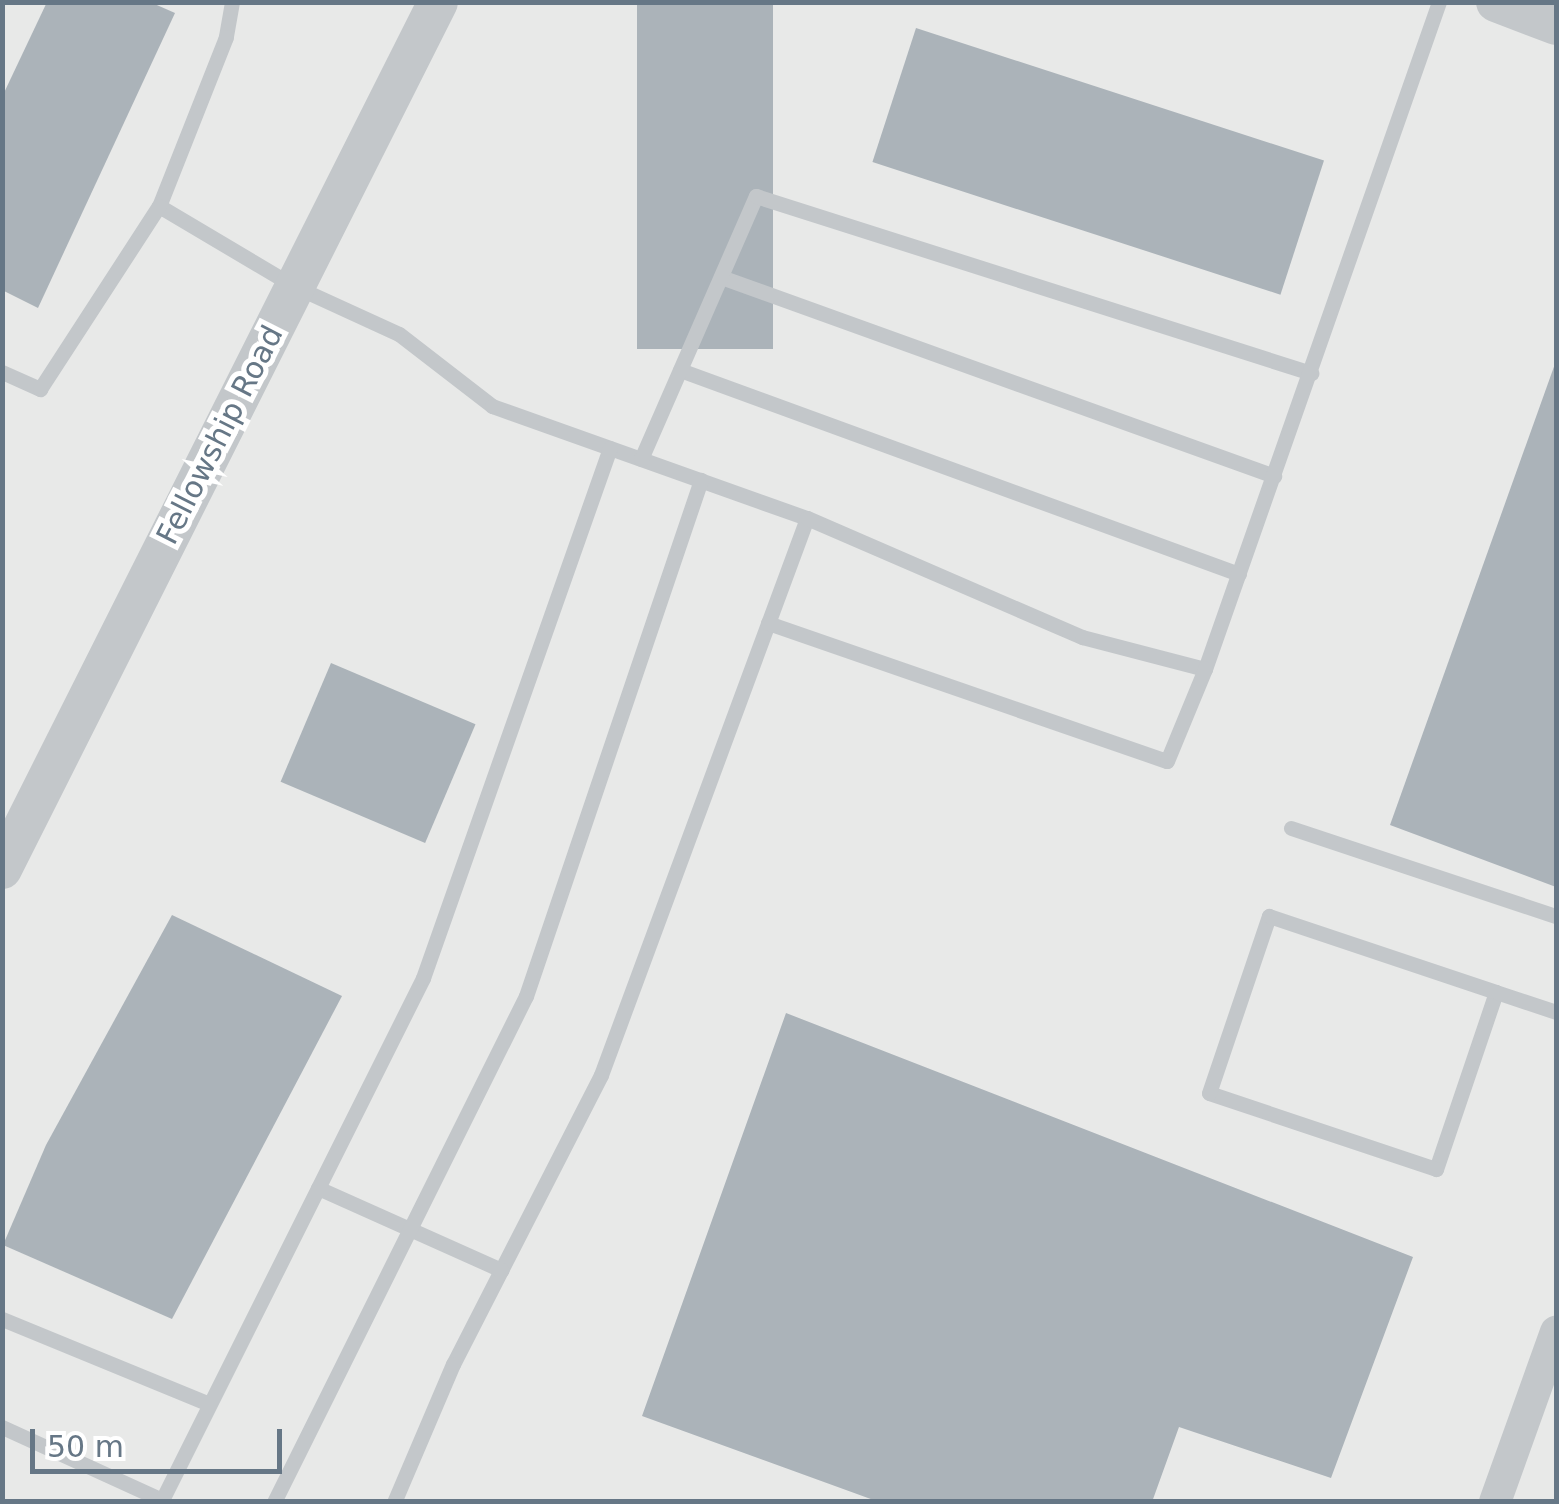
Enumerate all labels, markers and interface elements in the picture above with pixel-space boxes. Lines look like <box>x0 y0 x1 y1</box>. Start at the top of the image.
street label: Fellowship Road <box>149 320 291 550</box>
scale bar <box>35 1409 288 1471</box>
text: 50 m <box>47 1429 124 1464</box>

